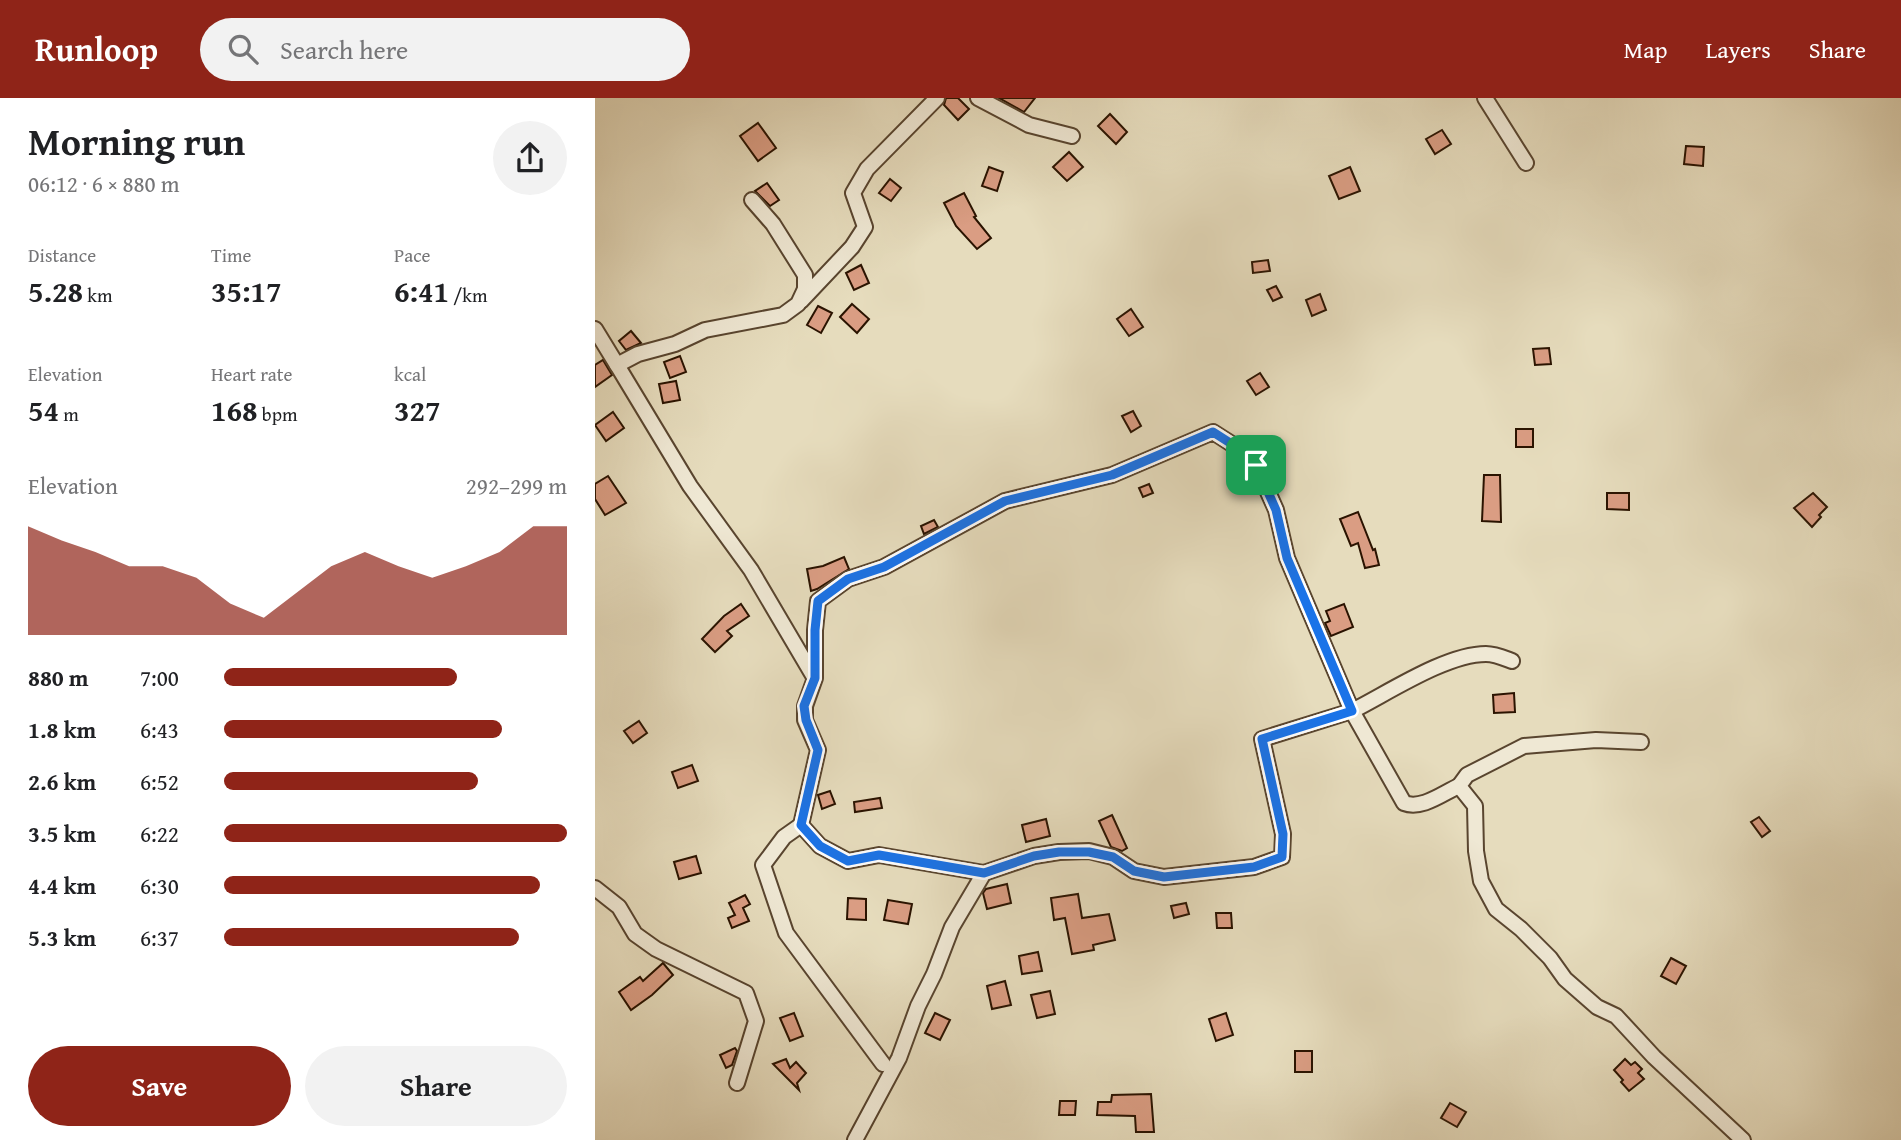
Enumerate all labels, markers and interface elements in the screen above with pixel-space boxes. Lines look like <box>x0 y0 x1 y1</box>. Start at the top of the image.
search box <box>200 18 690 81</box>
text: Runloop <box>35 25 158 73</box>
icon: search <box>224 30 262 68</box>
text: Search here <box>280 30 408 69</box>
text: Map <box>1624 32 1667 67</box>
text: Layers <box>1705 32 1771 67</box>
text: Share <box>1809 32 1866 67</box>
text: Morning run <box>28 113 245 169</box>
button: share <box>493 121 567 195</box>
text: 06:12 · 6 × 880 m <box>28 167 180 200</box>
text: Distance <box>28 241 96 269</box>
text: Time <box>211 241 251 269</box>
text: Pace <box>394 241 431 269</box>
text: 5.28 <box>28 269 83 313</box>
text: 35:17 <box>211 269 282 313</box>
text: 6:41 <box>394 269 449 313</box>
text: km <box>83 281 112 309</box>
text: /km <box>449 281 487 309</box>
text: Elevation <box>28 360 102 388</box>
text: Heart rate <box>211 360 292 388</box>
text: kcal <box>394 360 426 388</box>
text: 54 <box>28 388 59 432</box>
text: 168 <box>211 388 258 432</box>
text: 327 <box>394 388 441 432</box>
text: m <box>59 400 79 428</box>
text: bpm <box>258 400 297 428</box>
pin <box>1226 435 1286 495</box>
icon: arrive <box>1237 446 1275 484</box>
text: Elevation <box>28 469 118 502</box>
text: 292–299 m <box>466 469 567 502</box>
text: 880 m <box>28 661 89 694</box>
text: 7:00 <box>140 661 179 694</box>
text: 1.8 km <box>28 713 96 746</box>
text: 6:43 <box>140 713 179 746</box>
text: 2.6 km <box>28 765 96 798</box>
text: 6:52 <box>140 765 179 798</box>
text: 3.5 km <box>28 817 96 850</box>
text: 6:22 <box>140 817 179 850</box>
text: 4.4 km <box>28 869 96 902</box>
text: 6:30 <box>140 869 179 902</box>
text: 5.3 km <box>28 921 96 954</box>
text: 6:37 <box>140 921 179 954</box>
button: Save <box>28 1046 291 1126</box>
button: Share <box>305 1046 567 1126</box>

